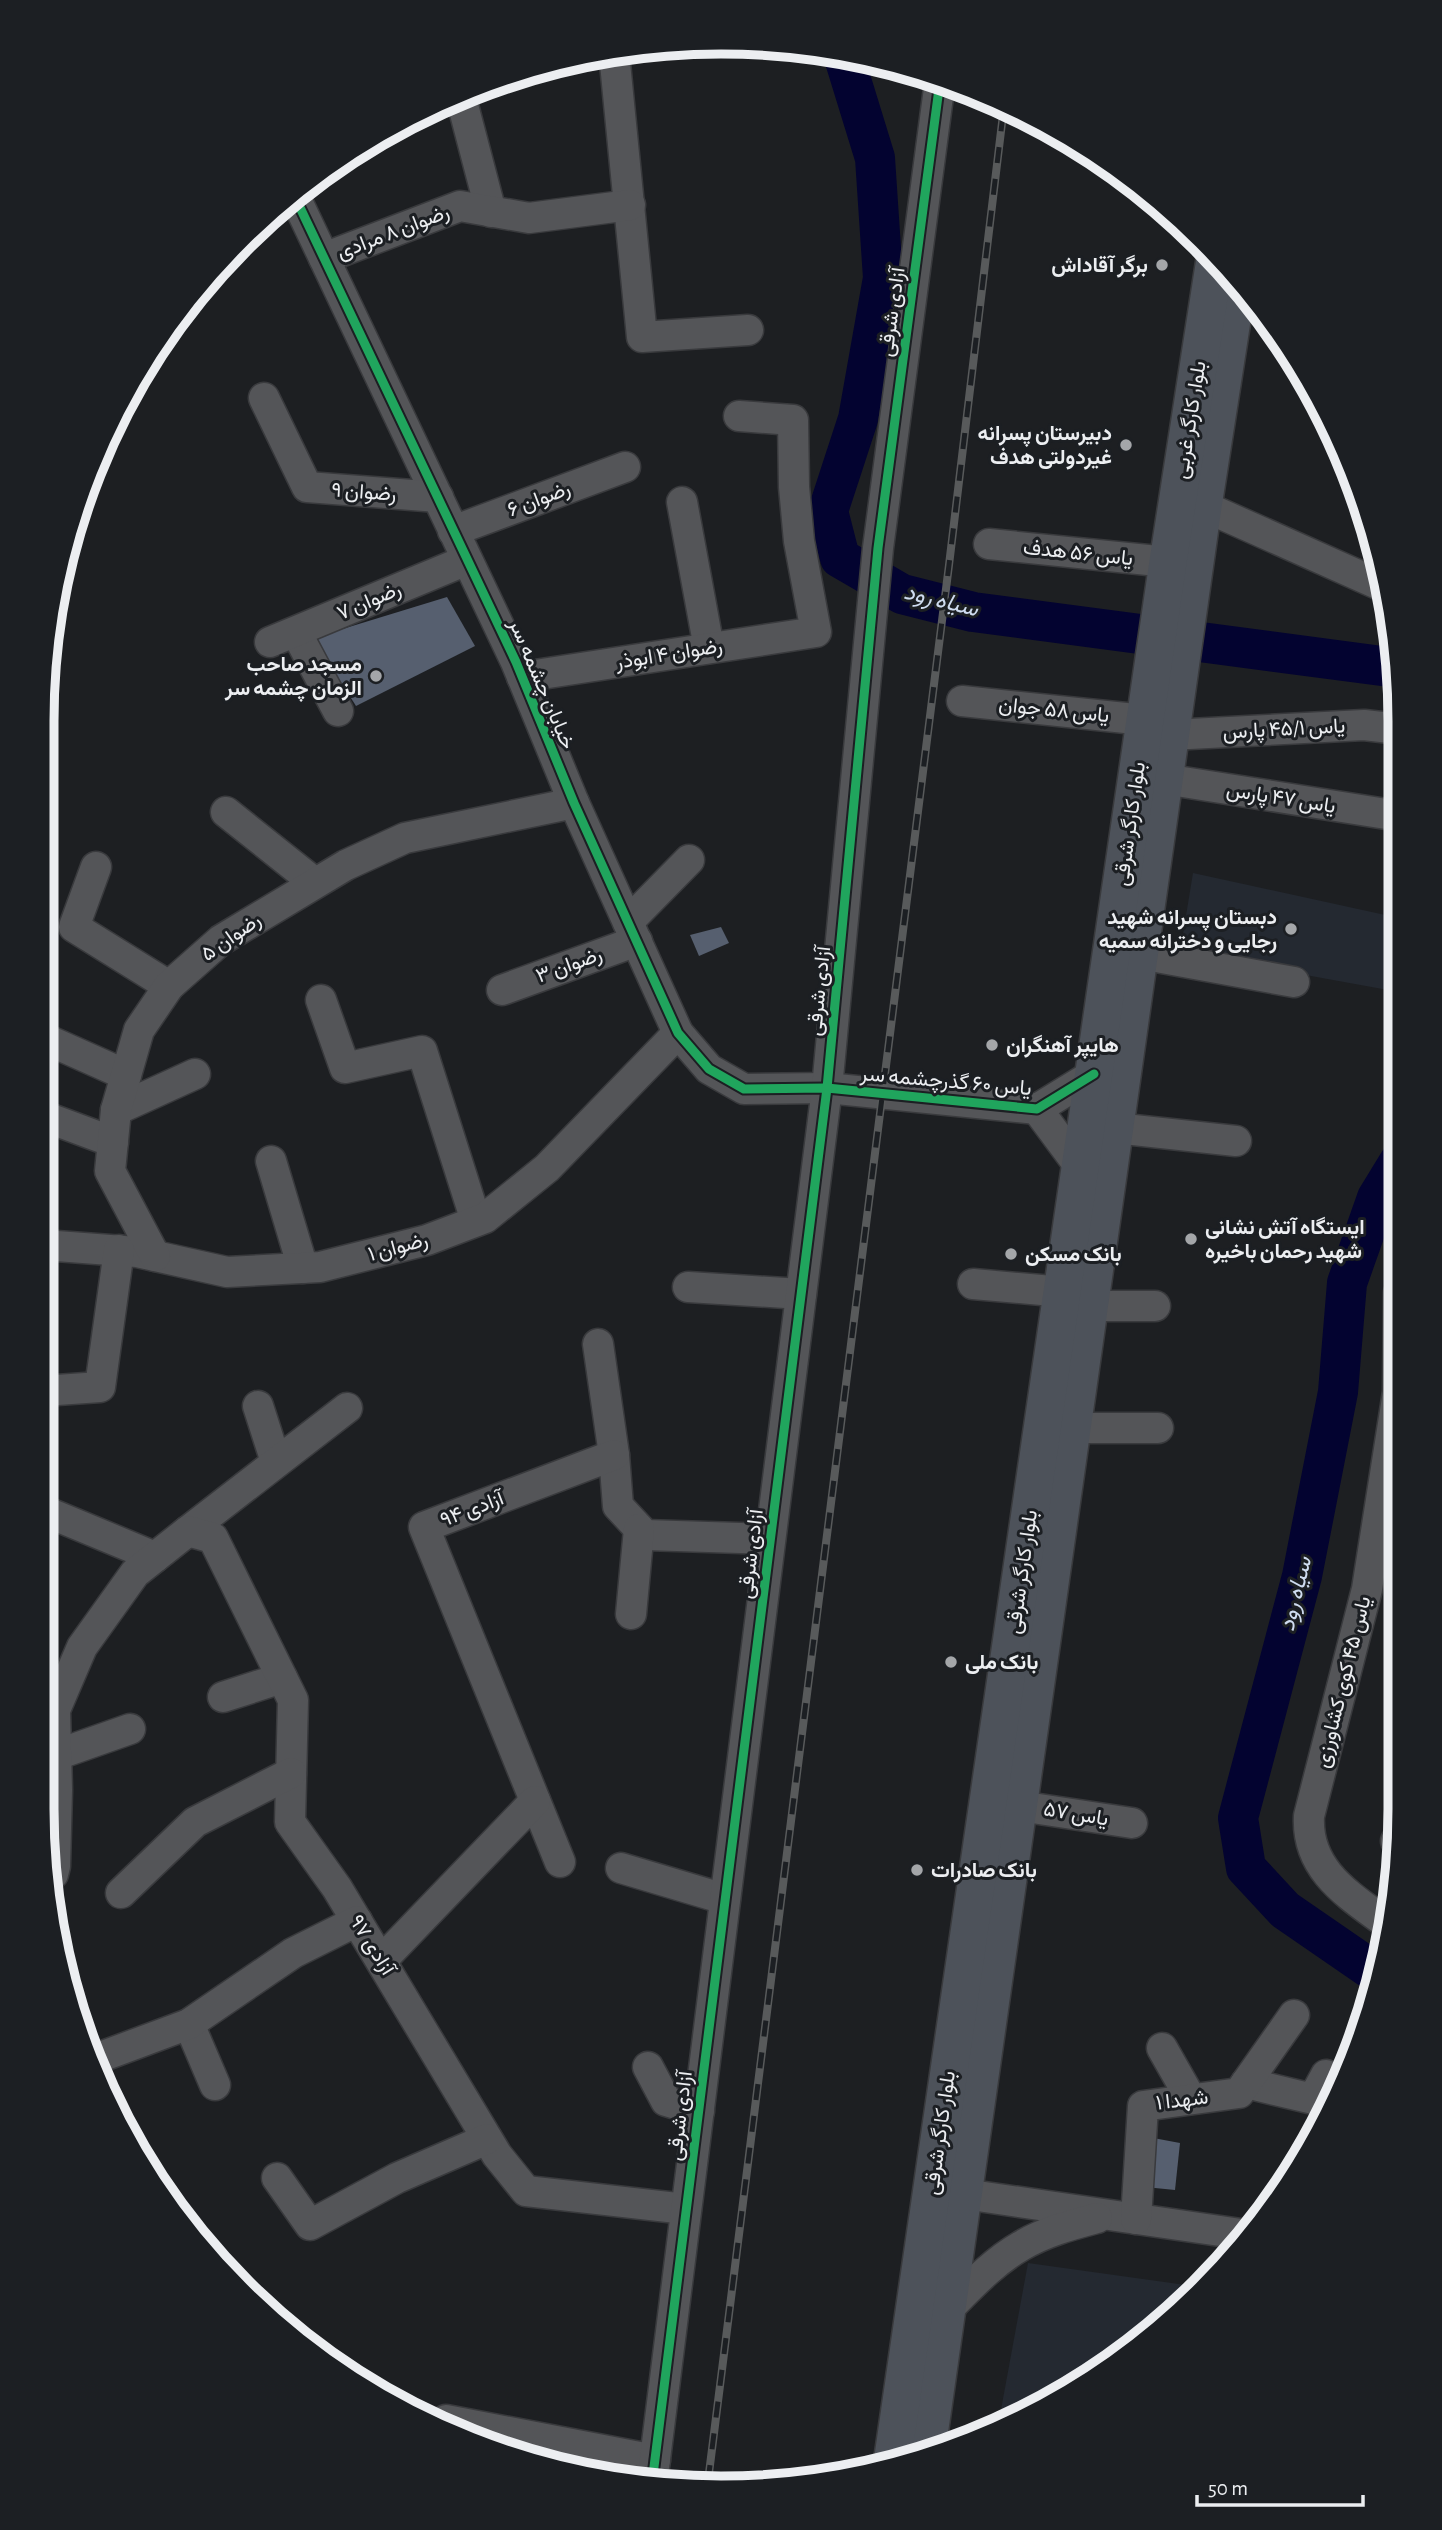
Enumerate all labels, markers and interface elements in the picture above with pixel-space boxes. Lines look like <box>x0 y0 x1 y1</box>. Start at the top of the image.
street label: رضوان ۸ مرادی <box>334 201 453 265</box>
place label: برگر آقاداش <box>1051 254 1148 278</box>
marker: برگر آقاداش <box>1154 257 1170 273</box>
street label: آزادی شرقی <box>875 264 911 358</box>
street label: بلوار کارگر غربی <box>1170 360 1212 481</box>
place label: دبیرستان پسرانه غیردولتی هدف <box>978 423 1112 470</box>
marker: دبیرستان پسرانه غیردولتی هدف <box>1118 437 1134 453</box>
street label: رضوان ۶ <box>505 478 574 522</box>
street label: رضوان ۹ <box>331 479 397 507</box>
street label: یاس ۵۶ هدف <box>1022 537 1134 570</box>
street label: رضوان ۷ <box>334 578 405 626</box>
water label: سیاه رود <box>901 581 981 623</box>
street label: خیابان چشمه سر <box>502 615 579 753</box>
street label: رضوان ۴ ابوذر <box>613 635 724 675</box>
place label: مسجد صاحب الزمان چشمه سر <box>224 654 362 702</box>
marker: مسجد صاحب الزمان چشمه سر <box>368 668 384 684</box>
street label: یاس ۵۸ جوان <box>997 694 1110 728</box>
street label: یاس ۴۵/۱ پارس <box>1222 715 1346 746</box>
street label: بلوار کارگر شرقی <box>1111 761 1151 888</box>
street label: یاس ۴۷ پارس <box>1224 779 1337 820</box>
place label: دبستان پسرانه شهید رجایی و دخترانه سمیه <box>1099 907 1277 954</box>
street label: رضوان ۵ <box>197 909 266 967</box>
marker: دبستان پسرانه شهید رجایی و دخترانه سمیه <box>1283 921 1299 937</box>
street label: رضوان ۳ <box>533 943 606 989</box>
street label: آزادی شرقی <box>804 943 836 1037</box>
place label: هایپر آهنگران <box>1006 1034 1119 1059</box>
marker: هایپر آهنگران <box>984 1037 1000 1053</box>
street label: یاس ۶۰ گذرچشمه سر <box>858 1063 1032 1102</box>
place label: ایستگاه آتش نشانی شهید رحمان باخیره <box>1205 1216 1365 1264</box>
street label: رضوان ۱ <box>366 1229 431 1267</box>
marker: ایستگاه آتش نشانی شهید رحمان باخیره <box>1183 1231 1199 1247</box>
place label: بانک مسکن <box>1025 1244 1122 1266</box>
marker: بانک مسکن <box>1003 1246 1019 1262</box>
street label: آزادی ۹۴ <box>437 1487 509 1532</box>
street label: آزادی شرقی <box>735 1506 769 1600</box>
street label: بلوار کارگر شرقی <box>1003 1509 1043 1636</box>
water label: سیاه رود <box>1276 1554 1318 1634</box>
street label: یاس ۴۵ کوی کشاورزی <box>1312 1594 1376 1770</box>
place label: بانک ملی <box>965 1652 1038 1674</box>
marker: بانک ملی <box>943 1654 959 1670</box>
street label: یاس ۵۷ <box>1042 1799 1110 1830</box>
place label: بانک صادرات <box>931 1860 1037 1883</box>
marker: بانک صادرات <box>909 1862 925 1878</box>
street label: آزادی ۹۷ <box>344 1911 400 1982</box>
street label: آزادی شرقی <box>664 2068 698 2162</box>
street label: بلوار کارگر شرقی <box>921 2070 961 2197</box>
street label: شهدا ۱ <box>1155 2086 1210 2116</box>
scale bar <box>1197 2464 1363 2508</box>
text: 50 m <box>1208 2478 1248 2499</box>

